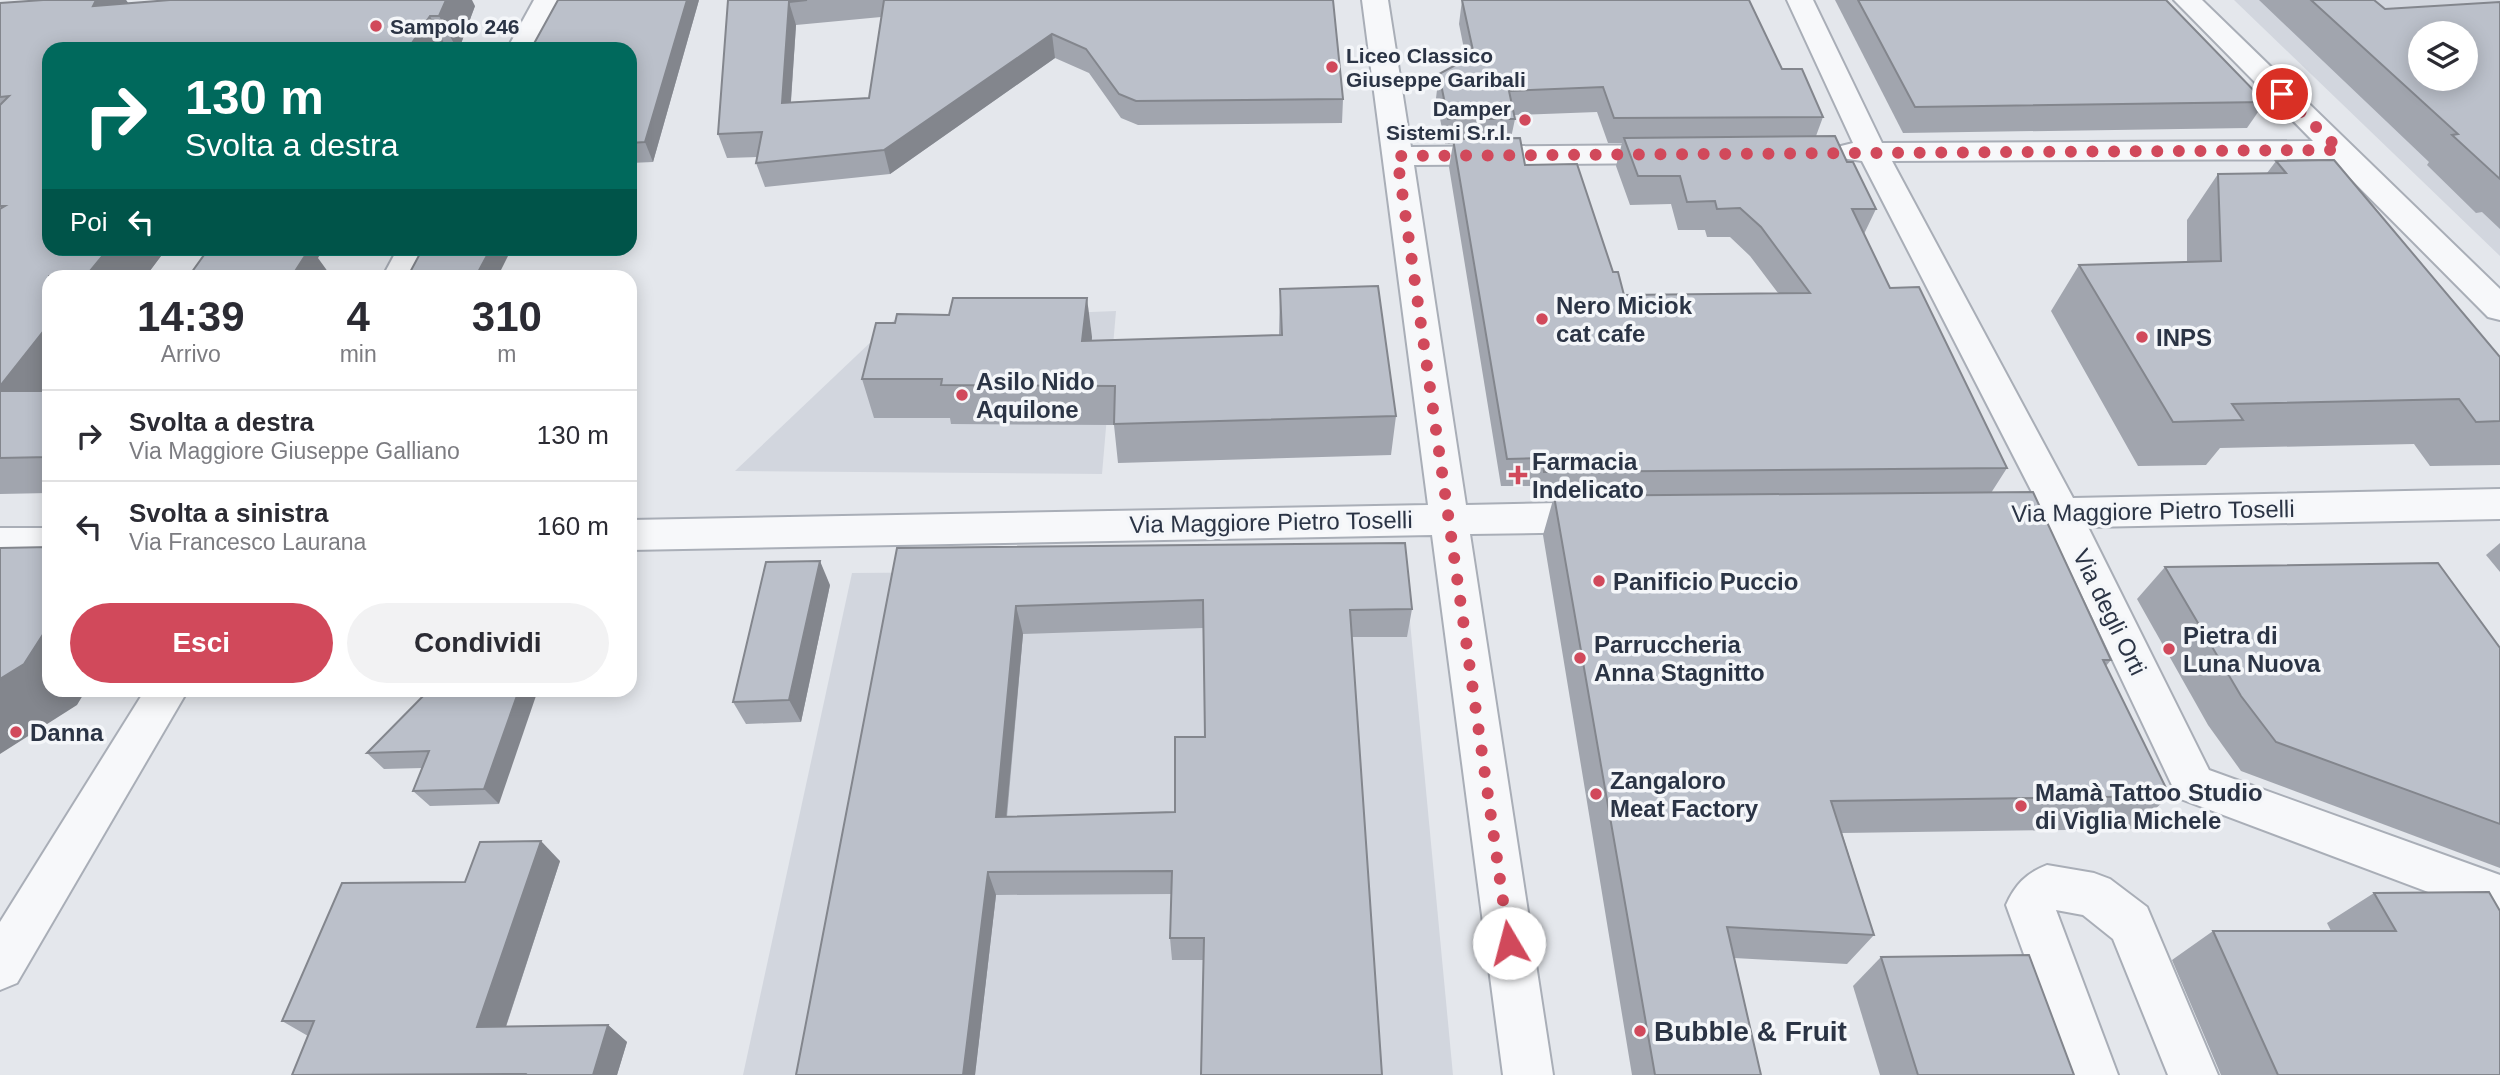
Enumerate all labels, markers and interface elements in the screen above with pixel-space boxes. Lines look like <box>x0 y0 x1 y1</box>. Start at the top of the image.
place label: Sampolo 246 <box>390 15 520 38</box>
marker: Sampolo 246 <box>368 18 384 34</box>
map controls <box>2408 21 2478 91</box>
button: layers <box>2408 21 2478 91</box>
place label: Liceo Classico Giuseppe Garibali <box>1346 44 1526 91</box>
marker: Liceo Classico Giuseppe Garibali <box>1324 59 1340 75</box>
pin <box>2252 64 2312 124</box>
icon: right <box>70 70 161 161</box>
text: 130 m <box>185 70 324 124</box>
icon: arrive <box>2263 75 2301 113</box>
place label: Damper Sistemi S.r.l. <box>1386 97 1511 144</box>
marker: Damper Sistemi S.r.l. <box>1517 112 1533 128</box>
text: Svolta a destra <box>185 127 398 163</box>
icon: left <box>122 203 160 241</box>
text: Poi <box>70 207 108 237</box>
place label: Nero Miciok cat cafe <box>1556 292 1693 347</box>
text: 14:39 <box>137 293 245 340</box>
text: 4 <box>346 293 370 340</box>
text: 310 <box>472 293 542 340</box>
marker: Nero Miciok cat cafe <box>1534 311 1550 327</box>
place label: INPS <box>2156 324 2212 351</box>
marker: INPS <box>2134 329 2150 345</box>
text: Arrivo <box>161 341 221 367</box>
text: min <box>340 341 377 367</box>
text: m <box>497 341 516 367</box>
place label: Asilo Nido Aquilone <box>976 368 1095 423</box>
marker: Asilo Nido Aquilone <box>954 387 970 403</box>
text: Svolta a destra <box>129 407 314 437</box>
icon: right <box>70 417 108 455</box>
text: 130 m <box>537 420 609 450</box>
text: Via Maggiore Giuseppe Galliano <box>129 438 460 464</box>
place label: Farmacia Indelicato <box>1532 448 1644 503</box>
marker: Farmacia Indelicato <box>1510 467 1526 483</box>
street label: Via Maggiore Pietro Toselli <box>2011 495 2295 527</box>
text: Svolta a sinistra <box>129 498 328 528</box>
street label: Via Maggiore Pietro Toselli <box>1129 506 1413 538</box>
icon: left <box>70 508 108 546</box>
text: 160 m <box>537 511 609 541</box>
text: Via Francesco Laurana <box>129 529 366 555</box>
street label: Via degli Orti <box>2068 545 2152 679</box>
place label: Panificio Puccio <box>1613 568 1798 595</box>
marker: Panificio Puccio <box>1591 573 1607 589</box>
button: Esci <box>70 603 333 683</box>
button: Condividi <box>347 603 609 683</box>
place label: Pietra di Luna Nuova <box>2183 622 2321 677</box>
place label: Parruccheria Anna Stagnitto <box>1594 631 1765 686</box>
marker: Pietra di Luna Nuova <box>2161 641 2177 657</box>
marker: Parruccheria Anna Stagnitto <box>1572 650 1588 666</box>
place label: Danna <box>30 719 104 746</box>
marker: Danna <box>8 724 24 740</box>
place label: Zangaloro Meat Factory <box>1610 767 1759 822</box>
place label: Mamà Tattoo Studio di Viglia Michele <box>2035 779 2263 834</box>
marker: Zangaloro Meat Factory <box>1588 786 1604 802</box>
marker: Mamà Tattoo Studio di Viglia Michele <box>2013 798 2029 814</box>
position arrow <box>1472 906 1546 980</box>
place label: Bubble & Fruit <box>1654 1016 1847 1047</box>
marker: Bubble & Fruit <box>1632 1023 1648 1039</box>

